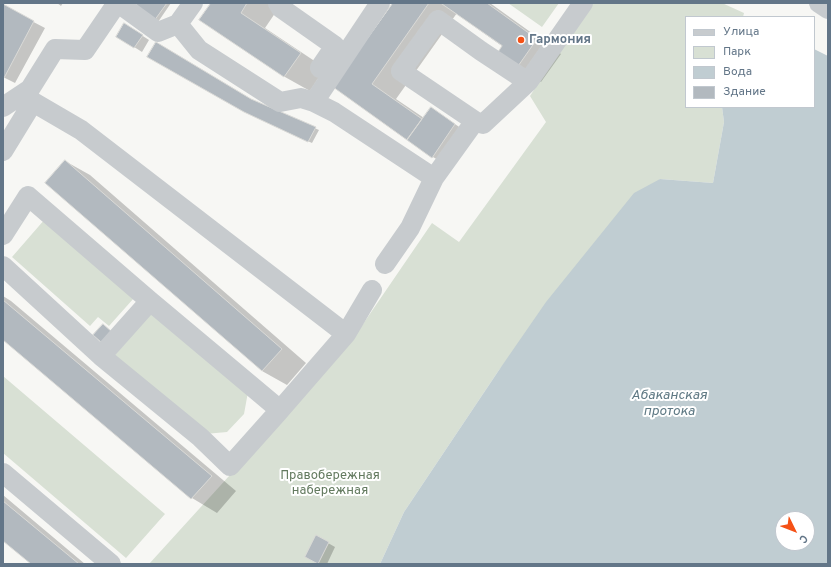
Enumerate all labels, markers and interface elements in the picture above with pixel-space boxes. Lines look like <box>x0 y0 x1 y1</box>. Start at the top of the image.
legend <box>685 16 815 108</box>
text: Улица <box>723 24 759 40</box>
place label: Гармония <box>529 32 591 48</box>
marker: Гармония <box>516 35 526 45</box>
text: Парк <box>723 44 751 60</box>
text: Вода <box>723 64 752 80</box>
text: Здание <box>723 84 766 100</box>
water label: Абаканская протока <box>631 388 707 420</box>
park label: Правобережная набережная <box>280 468 380 499</box>
north arrow <box>775 511 815 551</box>
text: С <box>796 531 811 546</box>

